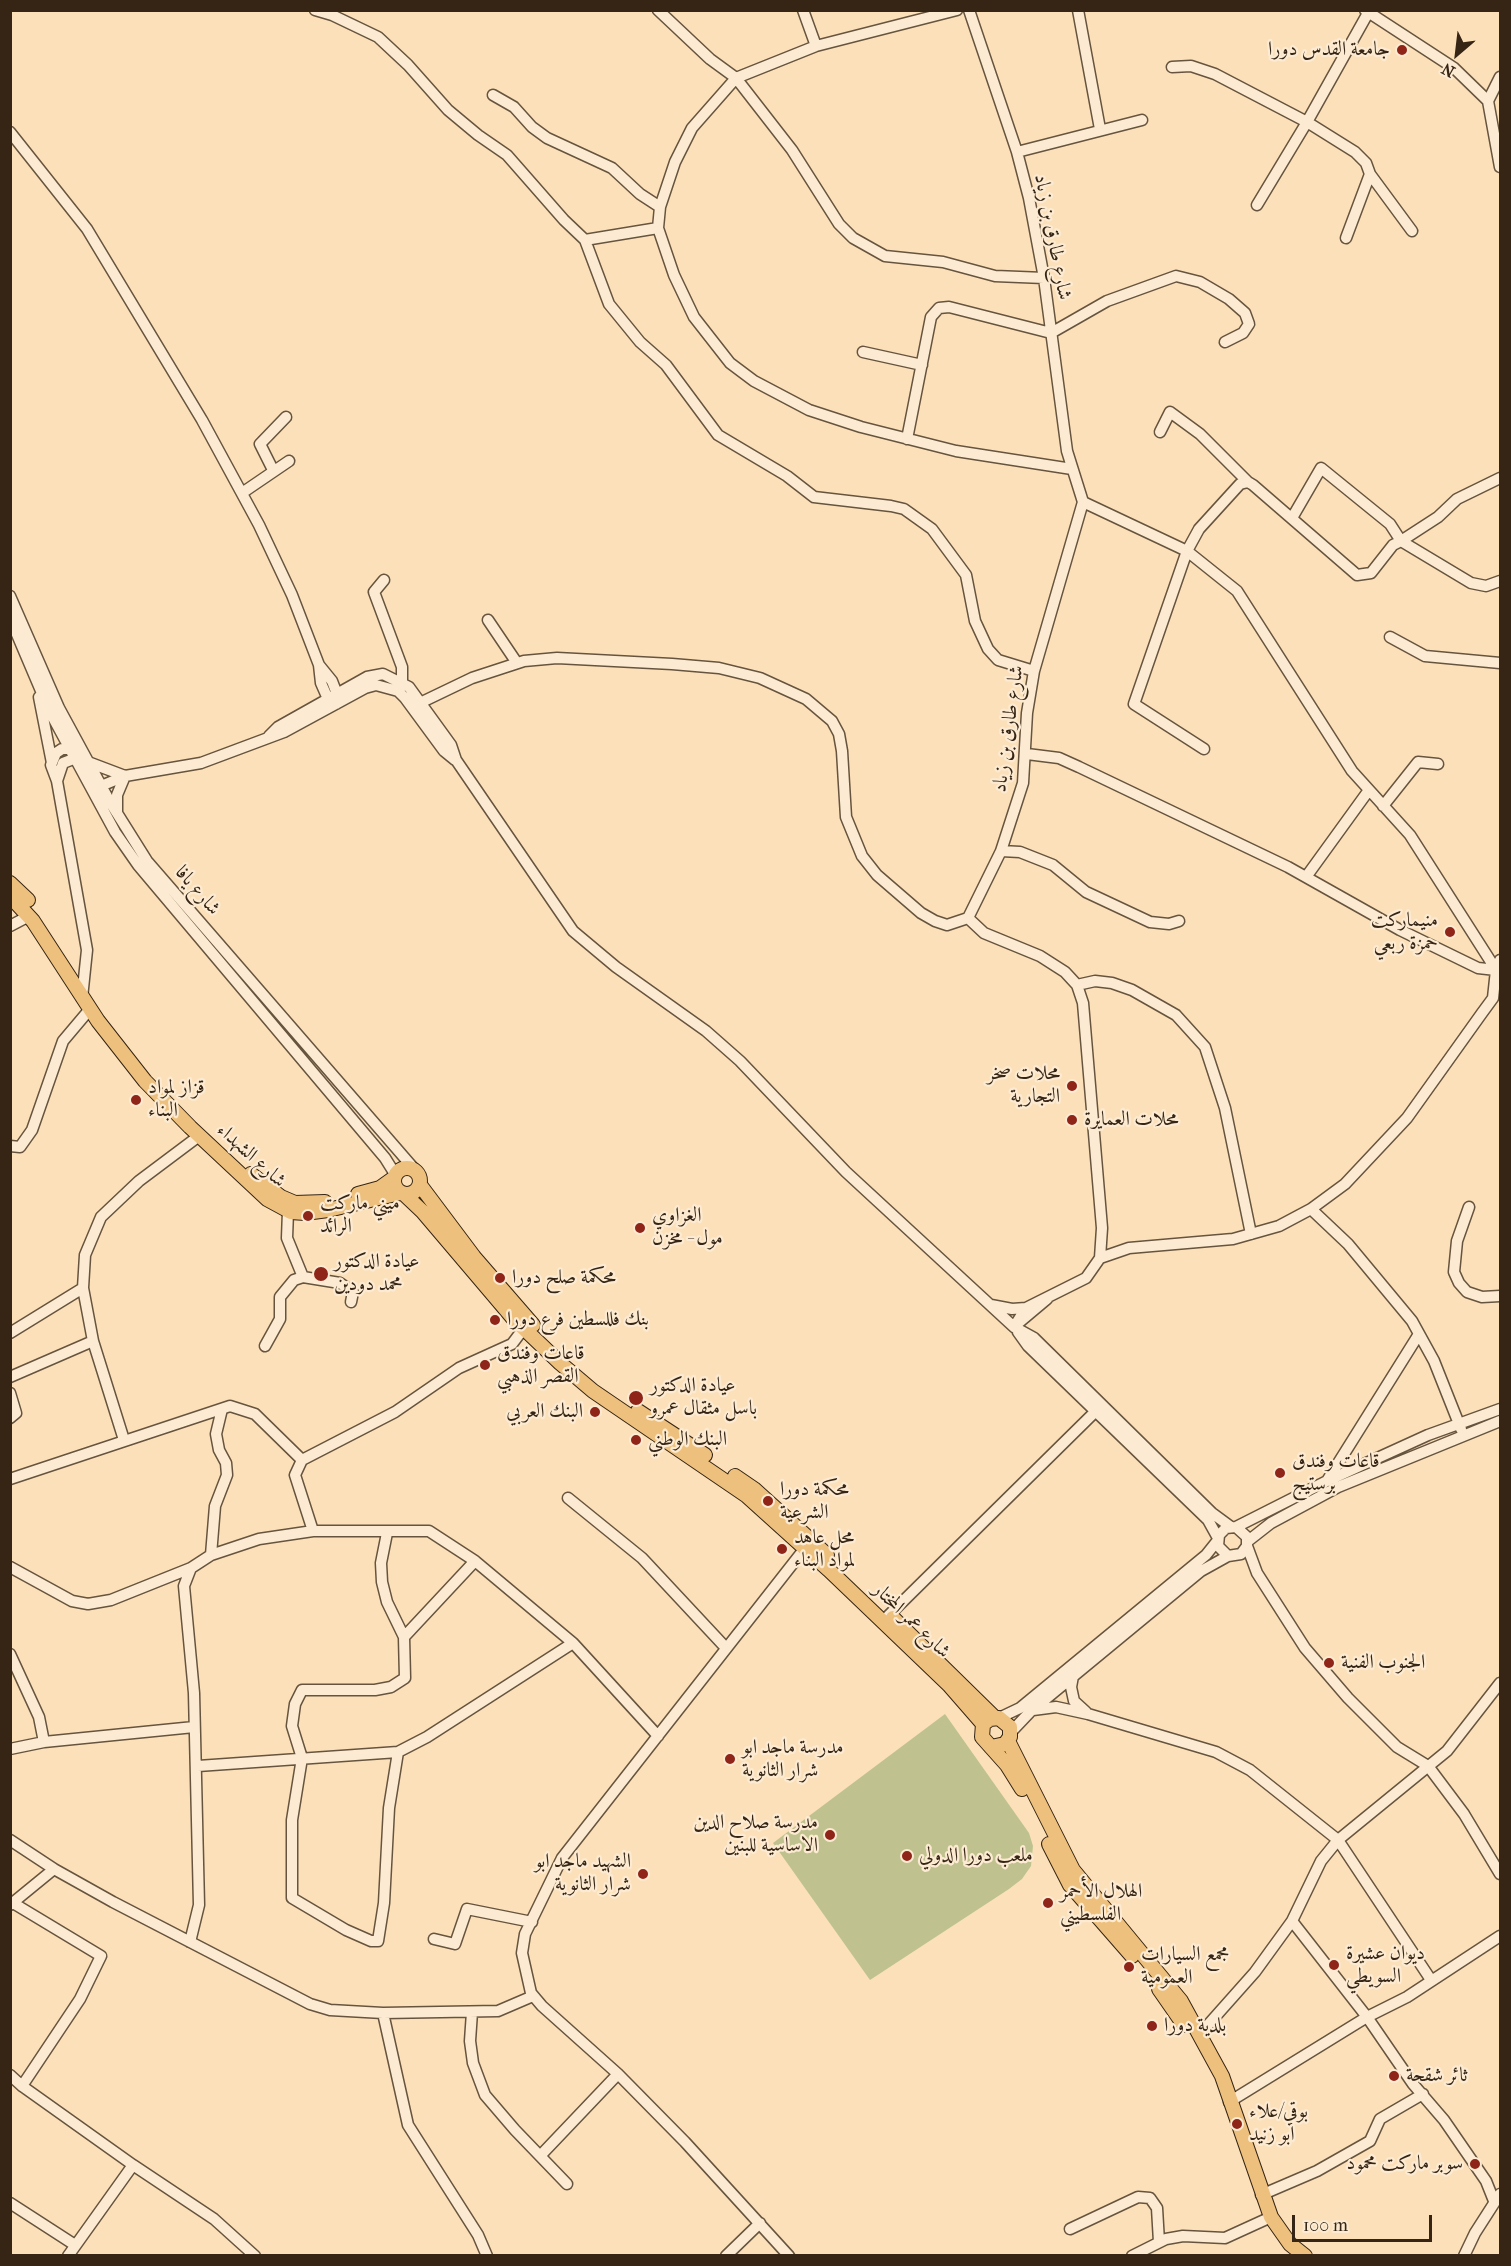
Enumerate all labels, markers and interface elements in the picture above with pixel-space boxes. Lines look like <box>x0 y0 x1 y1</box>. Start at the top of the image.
north arrow <box>1427 24 1487 84</box>
place label: جامعة القدس دورا <box>1268 38 1390 62</box>
marker: جامعة القدس دورا <box>1395 43 1409 57</box>
text: N <box>1439 59 1458 82</box>
street label: شارع طارق بن زياد <box>1028 172 1076 302</box>
street label: شارع طارق بن زياد <box>988 664 1030 794</box>
street label: شارع يافا <box>169 861 225 921</box>
place label: منيماركت حمزة ربعي <box>1371 909 1438 956</box>
marker: منيماركت حمزة ربعي <box>1443 925 1457 939</box>
place label: محلات صخر التجارية <box>987 1062 1060 1109</box>
place label: قزاز لمواد البناء <box>148 1076 205 1123</box>
marker: محلات صخر التجارية <box>1065 1079 1079 1093</box>
marker: قزاز لمواد البناء <box>129 1093 143 1107</box>
place label: محلات العمايرة <box>1084 1108 1179 1132</box>
marker: محلات العمايرة <box>1065 1113 1079 1127</box>
street label: شارع الشهداء <box>211 1119 291 1193</box>
place label: ميني ماركت الرائد <box>320 1192 400 1239</box>
place label: الغزاوي مول - مخزن <box>652 1204 723 1251</box>
marker: ميني ماركت الرائد <box>301 1209 315 1223</box>
marker: الغزاوي مول - مخزن <box>633 1221 647 1235</box>
place label: عيادة الدكتور محمد دودين <box>334 1250 420 1297</box>
marker: عيادة الدكتور محمد دودين <box>312 1265 330 1283</box>
place label: محكمة صلح دورا <box>512 1266 616 1290</box>
marker: محكمة صلح دورا <box>493 1271 507 1285</box>
place label: بنك فللسطين فرع دورا <box>507 1308 649 1332</box>
marker: بنك فللسطين فرع دورا <box>488 1313 502 1327</box>
place label: قاعات وفندق القصر الذهبي <box>497 1342 585 1389</box>
marker: قاعات وفندق القصر الذهبي <box>478 1358 492 1372</box>
place label: عيادة الدكتور باسل مثقال عمرو <box>650 1374 757 1421</box>
marker: عيادة الدكتور باسل مثقال عمرو <box>627 1389 645 1407</box>
place label: البنك العربي <box>506 1400 583 1424</box>
marker: البنك العربي <box>588 1405 602 1419</box>
place label: البنك الوطني <box>648 1428 727 1452</box>
marker: البنك الوطني <box>629 1433 643 1447</box>
place label: قاعات وفندق برستيج <box>1292 1450 1380 1497</box>
marker: قاعات وفندق برستيج <box>1273 1466 1287 1480</box>
place label: محكمة دورا الشرعية <box>780 1478 849 1525</box>
marker: محكمة دورا الشرعية <box>761 1494 775 1508</box>
place label: محل عاهد لمواد البناء <box>794 1526 855 1573</box>
marker: محل عاهد لمواد البناء <box>775 1542 789 1556</box>
street label: شارع عمر المختار <box>867 1578 955 1664</box>
place label: الجنوب الفنية <box>1341 1651 1425 1675</box>
marker: الجنوب الفنية <box>1322 1656 1336 1670</box>
place label: مدرسة ماجد ابو شرار الثانوية <box>742 1736 844 1783</box>
marker: مدرسة ماجد ابو شرار الثانوية <box>723 1752 737 1766</box>
place label: مدرسة صلاح الدين الاساسية للبنين <box>693 1811 818 1858</box>
marker: مدرسة صلاح الدين الاساسية للبنين <box>823 1828 837 1842</box>
place label: ملعب دورا الدولي <box>919 1844 1033 1868</box>
marker: ملعب دورا الدولي <box>900 1849 914 1863</box>
place label: الشهيد ماجد ابو شرار الثانوية <box>535 1850 631 1897</box>
marker: الشهيد ماجد ابو شرار الثانوية <box>636 1867 650 1881</box>
place label: الهلال الأحمر الفلسطيني <box>1060 1880 1142 1927</box>
marker: الهلال الأحمر الفلسطيني <box>1041 1896 1055 1910</box>
place label: ديوان عشيرة السويطي <box>1346 1942 1425 1989</box>
place label: مجمع السيارات العمومية <box>1141 1943 1229 1990</box>
marker: ديوان عشيرة السويطي <box>1327 1958 1341 1972</box>
marker: مجمع السيارات العمومية <box>1122 1960 1136 1974</box>
place label: بلدية دورا <box>1164 2014 1226 2038</box>
marker: بلدية دورا <box>1145 2019 1159 2033</box>
place label: ثائر شقحة <box>1406 2064 1468 2088</box>
marker: ثائر شقحة <box>1387 2069 1401 2083</box>
place label: بوقي/علاء ابو زنيد <box>1249 2100 1308 2147</box>
marker: بوقي/علاء ابو زنيد <box>1230 2117 1244 2131</box>
place label: سوبر ماركت محمود <box>1346 2152 1463 2176</box>
marker: سوبر ماركت محمود <box>1468 2157 1482 2171</box>
scale bar <box>1295 2203 1434 2241</box>
text: 100 m <box>1303 2215 1348 2236</box>

